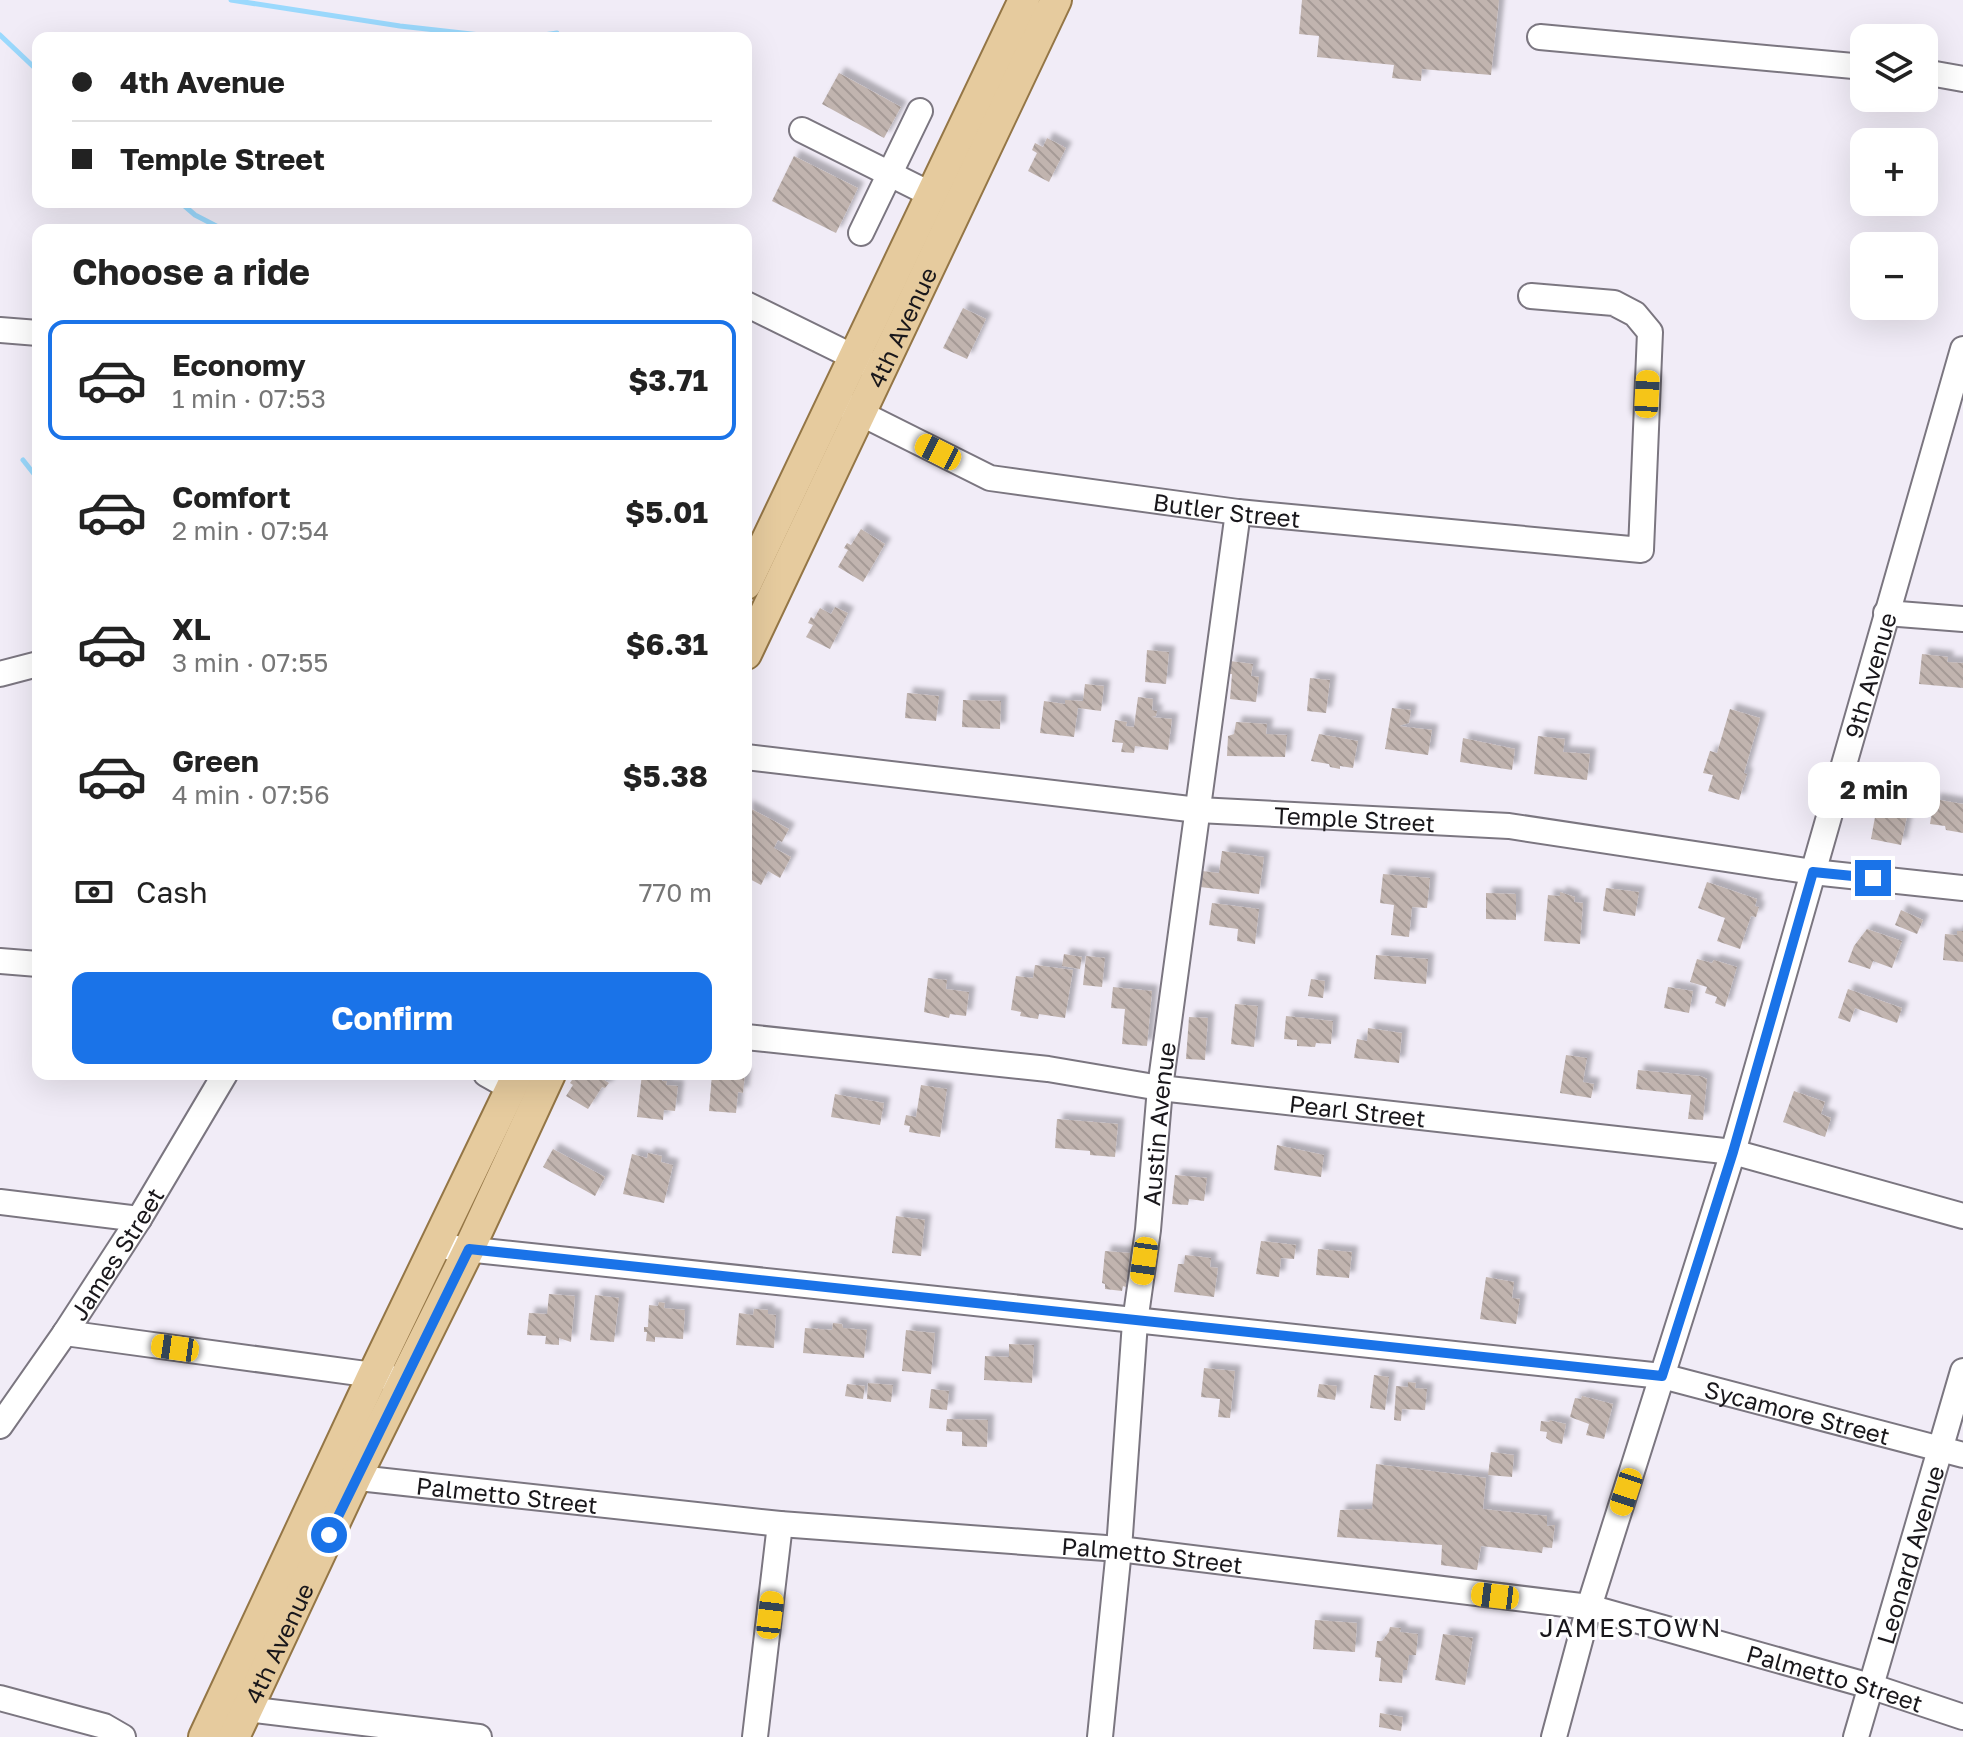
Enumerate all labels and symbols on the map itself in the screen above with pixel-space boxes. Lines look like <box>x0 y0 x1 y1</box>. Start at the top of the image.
street label: 4th Avenue <box>860 262 942 392</box>
car <box>1634 369 1660 419</box>
car <box>911 430 965 474</box>
street label: Butler Street <box>1151 486 1302 532</box>
street label: 9th Avenue <box>1838 609 1901 741</box>
callout: 2 min <box>1807 762 1939 818</box>
street label: Temple Street <box>1273 799 1436 837</box>
route end <box>1855 860 1891 896</box>
street label: Austin Avenue <box>1136 1040 1181 1207</box>
street label: Pearl Street <box>1288 1088 1427 1132</box>
street label: James Street <box>63 1182 169 1325</box>
car <box>1129 1236 1159 1286</box>
car <box>150 1333 200 1363</box>
street label: Sycamore Street <box>1702 1373 1893 1450</box>
street label: Leonard Avenue <box>1869 1462 1949 1647</box>
car <box>1607 1465 1645 1519</box>
street label: Palmetto Street <box>415 1470 599 1519</box>
route start <box>311 1517 347 1553</box>
street label: Palmetto Street <box>1060 1530 1244 1579</box>
street label: 4th Avenue <box>237 1578 319 1708</box>
car <box>1470 1581 1520 1611</box>
car <box>755 1590 785 1640</box>
district label: JAMESTOWN <box>1540 1612 1722 1643</box>
street label: Palmetto Street <box>1744 1638 1927 1717</box>

